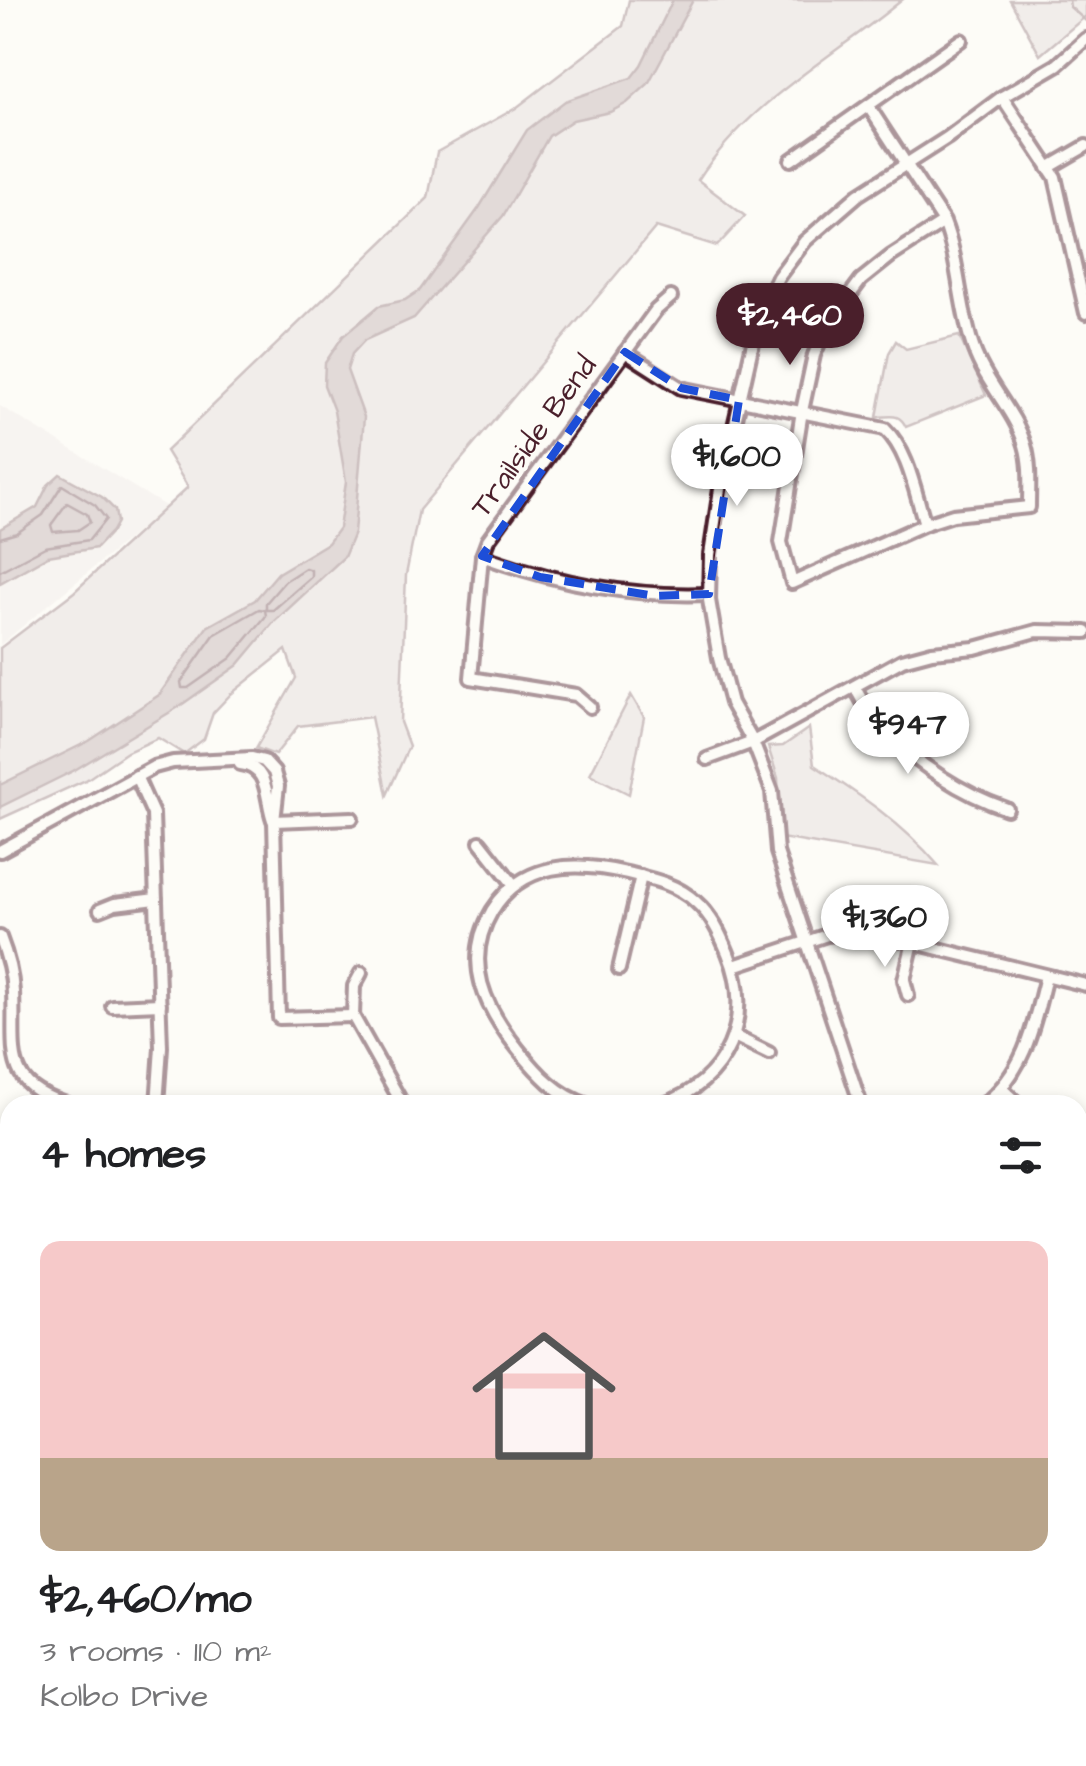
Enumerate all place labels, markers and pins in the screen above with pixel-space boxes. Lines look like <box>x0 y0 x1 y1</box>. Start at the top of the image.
pin: $2,460 <box>709 283 871 368</box>
pin: $1,600 <box>656 424 818 509</box>
pin: $947 <box>849 692 967 777</box>
pin: $1,360 <box>804 885 966 970</box>

